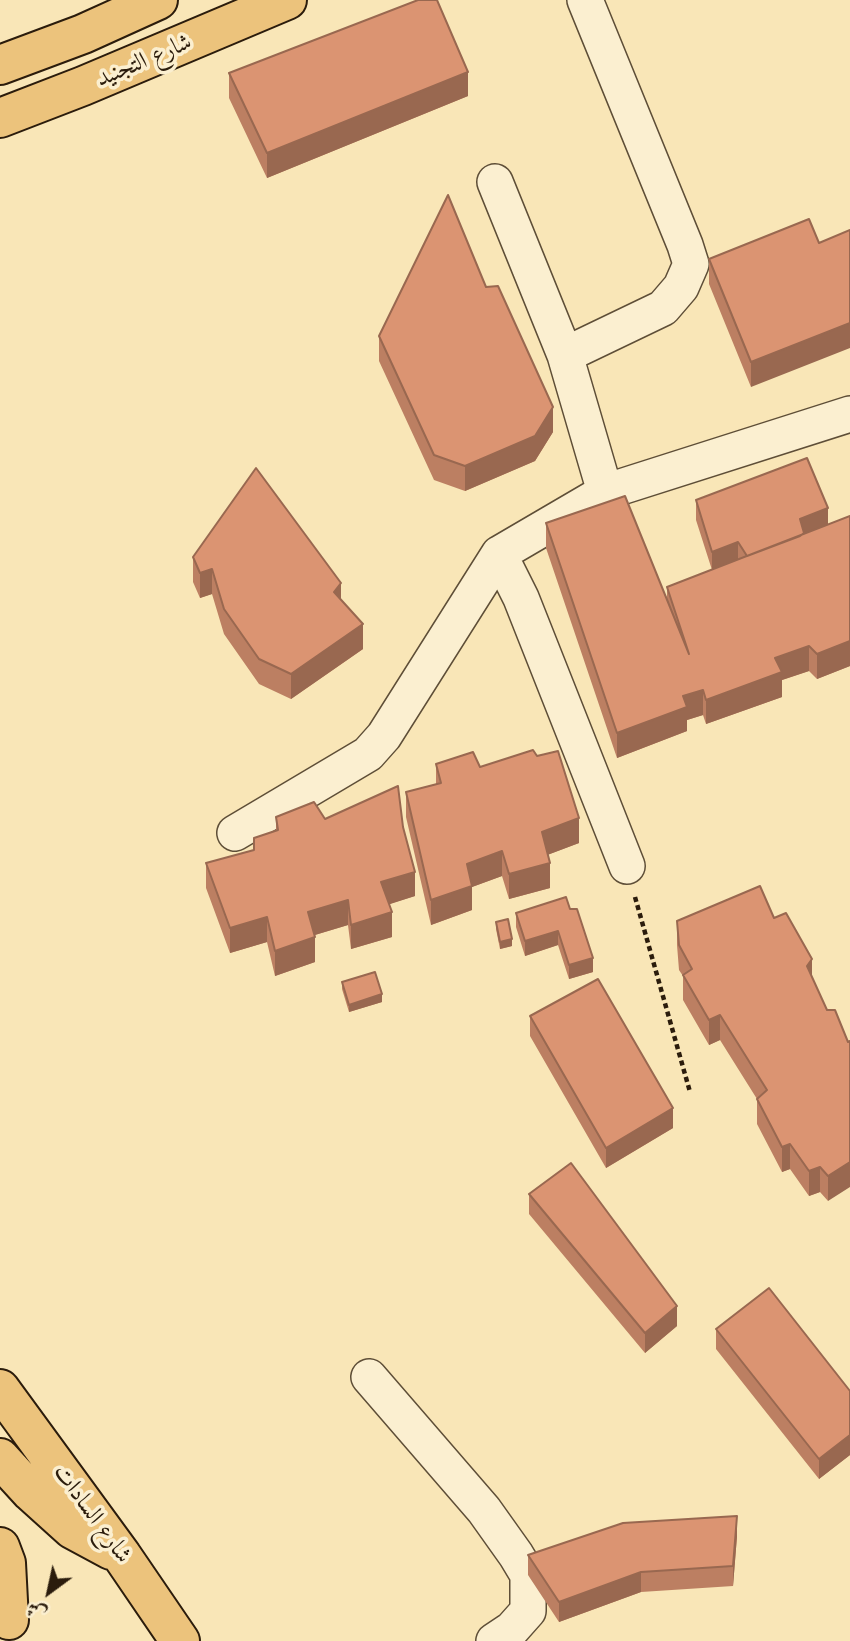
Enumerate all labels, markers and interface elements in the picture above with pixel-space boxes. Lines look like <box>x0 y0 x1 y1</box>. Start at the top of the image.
street label: شارع التجنيد <box>92 28 196 94</box>
street label: شارع السادات <box>47 1459 137 1569</box>
north arrow <box>14 1557 84 1627</box>
text: ش <box>24 1597 50 1623</box>

